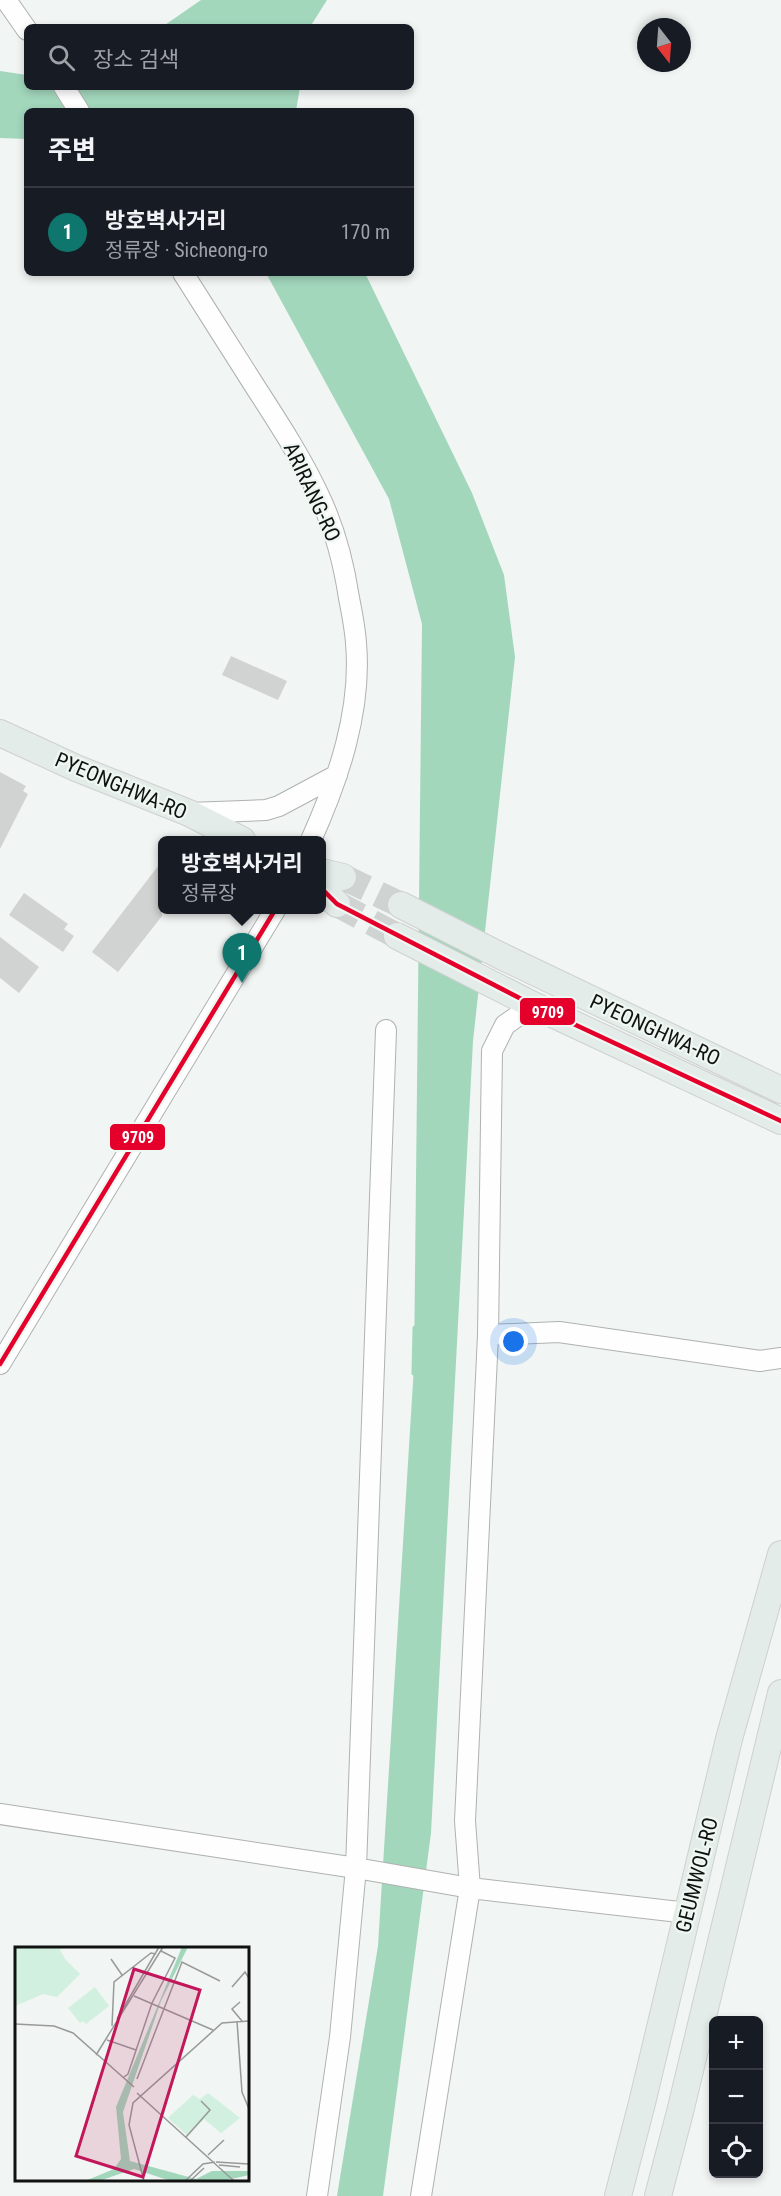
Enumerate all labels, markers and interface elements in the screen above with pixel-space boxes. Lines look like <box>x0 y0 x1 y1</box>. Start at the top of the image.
north arrow <box>637 18 691 72</box>
search box <box>24 24 414 90</box>
icon: search <box>45 41 78 74</box>
text: 장소 검색 <box>93 47 179 72</box>
text: 주변 <box>48 135 96 165</box>
text: 방호벽사거리 <box>105 208 226 233</box>
text: 1 <box>62 220 73 244</box>
text: 170 m <box>341 220 390 244</box>
text: 정류장 · Sicheong-ro <box>105 238 268 262</box>
street label: ARIRANG-RO <box>279 439 345 545</box>
street label: PYEONGHWA-RO <box>52 747 190 825</box>
popup <box>158 836 326 914</box>
text: 방호벽사거리 <box>181 851 303 876</box>
text: 정류장 <box>181 881 236 905</box>
pin: 1 <box>222 934 262 983</box>
street label: PYEONGHWA-RO <box>586 989 724 1071</box>
line badge: 9709 <box>519 997 576 1026</box>
text: 9709 <box>532 1003 564 1022</box>
line badge: 9709 <box>109 1123 166 1151</box>
text: 9709 <box>122 1128 154 1147</box>
your location <box>499 1327 528 1356</box>
street label: GEUMWOL-RO <box>671 1815 723 1935</box>
inset map <box>15 1947 249 2181</box>
map controls <box>709 2016 763 2178</box>
button: + <box>709 2016 763 2070</box>
button: − <box>709 2070 763 2124</box>
button: locate <box>709 2124 763 2178</box>

